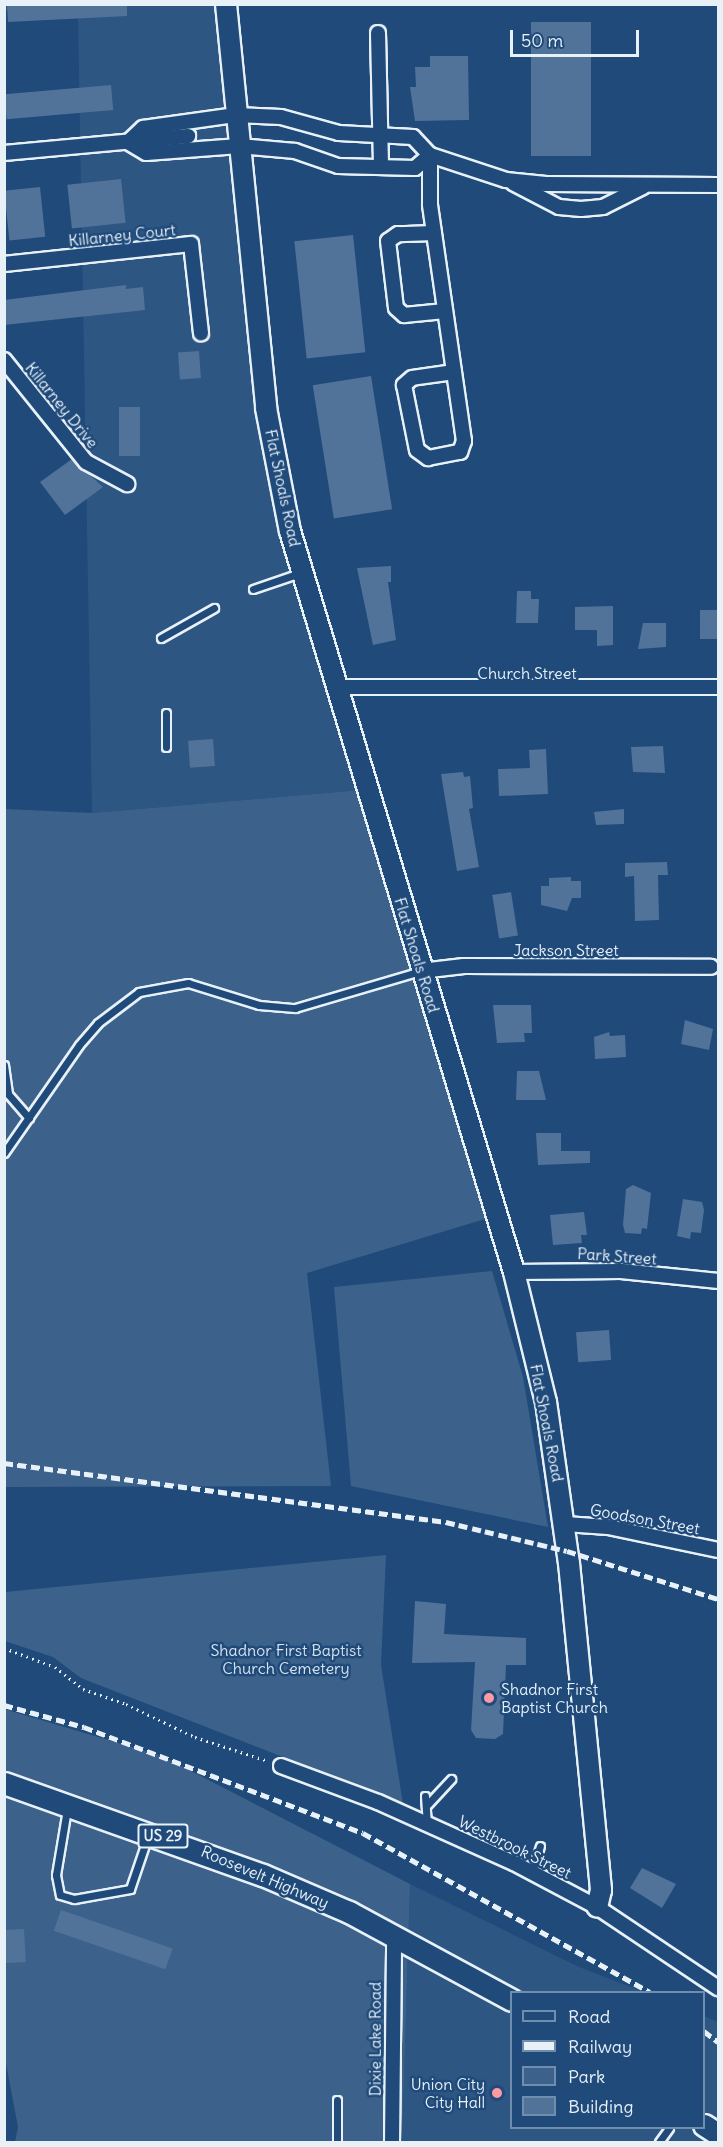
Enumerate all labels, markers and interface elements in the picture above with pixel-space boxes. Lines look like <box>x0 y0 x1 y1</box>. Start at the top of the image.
scale bar <box>513 18 642 56</box>
text: 50 m <box>521 29 563 52</box>
street label: Killarney Court <box>67 220 177 250</box>
street label: Killarney Drive <box>22 358 102 452</box>
street label: Flat Shoals Road <box>261 428 305 548</box>
street label: Church Street <box>477 663 577 683</box>
street label: Flat Shoals Road <box>390 895 444 1015</box>
street label: Jackson Street <box>513 940 619 960</box>
street label: Park Street <box>577 1244 657 1268</box>
street label: Flat Shoals Road <box>526 1363 568 1483</box>
street label: Goodson Street <box>589 1500 701 1538</box>
park label: Shadnor First Baptist Church Cemetery <box>210 1640 362 1678</box>
place label: Shadnor First Baptist Church <box>501 1679 608 1717</box>
marker: Shadnor First Baptist Church <box>482 1691 496 1705</box>
street label: Westbrook Street <box>455 1811 575 1883</box>
road number: US 29 <box>138 1824 188 1848</box>
street label: Roosevelt Highway <box>198 1841 332 1913</box>
street label: Dixie Lake Road <box>365 1982 385 2096</box>
legend <box>510 1991 705 2129</box>
text: Road <box>568 2005 610 2028</box>
text: Railway <box>568 2035 632 2058</box>
text: Park <box>568 2065 605 2088</box>
place label: Union City City Hall <box>411 2074 485 2112</box>
marker: Union City City Hall <box>490 2086 504 2100</box>
text: Building <box>568 2095 633 2118</box>

